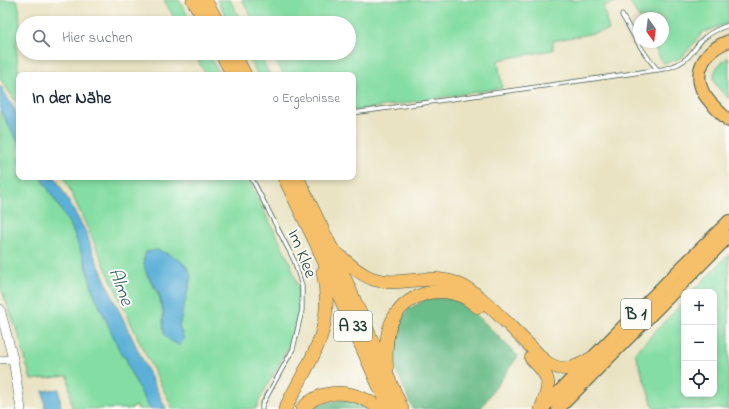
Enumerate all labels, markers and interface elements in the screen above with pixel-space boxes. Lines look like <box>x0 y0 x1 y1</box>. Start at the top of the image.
north arrow <box>633 12 669 48</box>
search box <box>16 16 356 60</box>
icon: search <box>30 27 52 49</box>
text: Hier suchen <box>62 27 133 49</box>
text: In der Nähe <box>32 86 111 111</box>
text: 0 Ergebnisse <box>273 89 340 108</box>
street label: Im Klee <box>279 226 323 283</box>
water label: Alme <box>101 264 140 311</box>
map controls <box>681 289 717 397</box>
button: + <box>681 289 717 325</box>
road number: B 1 <box>621 299 651 329</box>
road number: A 33 <box>334 311 372 341</box>
button: − <box>681 325 717 361</box>
button: locate <box>681 361 717 397</box>

